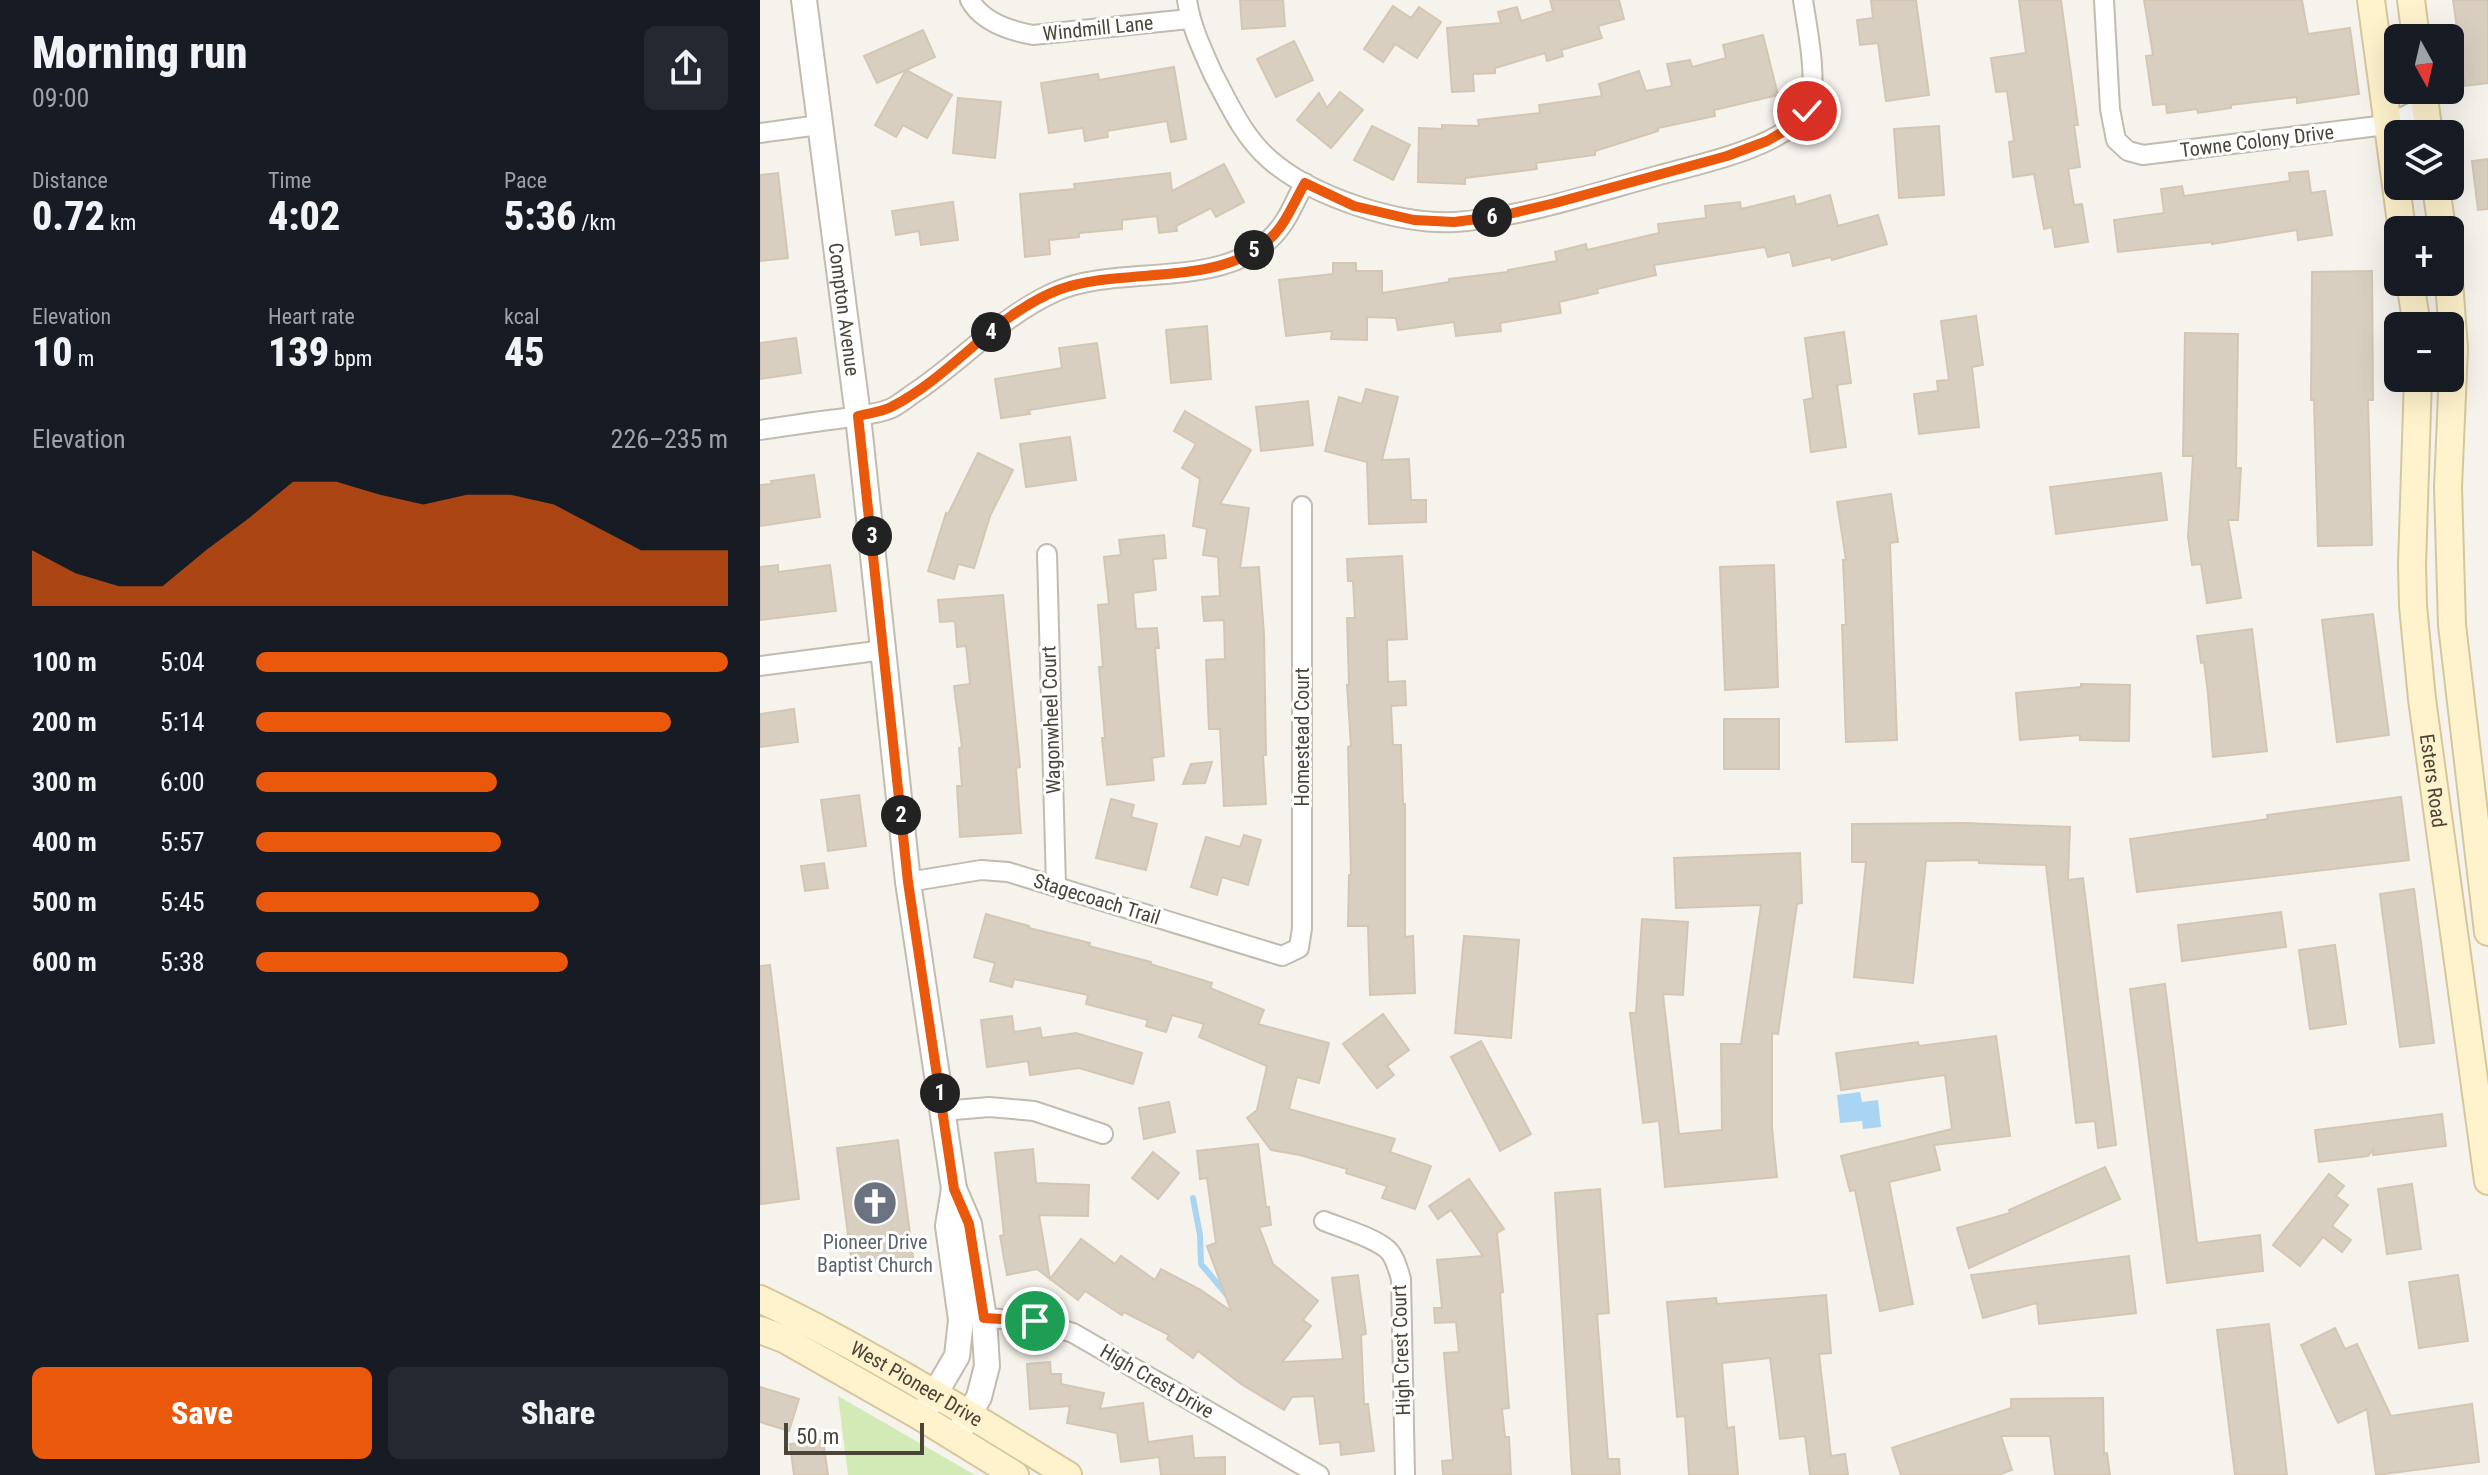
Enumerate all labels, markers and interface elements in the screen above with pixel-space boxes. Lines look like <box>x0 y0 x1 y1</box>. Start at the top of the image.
street label: Windmill Lane <box>1042 10 1154 46</box>
north arrow <box>2384 24 2464 104</box>
map controls <box>2384 24 2464 392</box>
button: share <box>644 26 728 110</box>
text: Morning run <box>32 27 248 79</box>
pin <box>1773 77 1841 145</box>
text: 09:00 <box>32 83 89 113</box>
icon: check <box>1785 89 1829 133</box>
street label: Towne Colony Drive <box>2179 120 2335 162</box>
button: layers <box>2384 120 2464 200</box>
text: Distance <box>32 168 108 193</box>
text: Time <box>268 168 311 193</box>
text: Pace <box>504 168 547 193</box>
text: 0.72 <box>32 193 105 240</box>
text: 4:02 <box>268 193 340 240</box>
text: 5:36 <box>504 193 576 240</box>
pin: 6 <box>1472 197 1512 237</box>
text: 6 <box>1486 204 1498 229</box>
text: km <box>105 210 136 235</box>
text: /km <box>576 210 616 235</box>
button: + <box>2384 216 2464 296</box>
pin: 5 <box>1234 230 1274 270</box>
text: 5 <box>1248 237 1260 262</box>
street label: Compton Avenue <box>824 241 865 377</box>
text: Elevation <box>32 304 111 329</box>
text: Heart rate <box>268 304 355 329</box>
text: kcal <box>504 304 539 329</box>
pin: 4 <box>971 312 1011 352</box>
button: − <box>2384 312 2464 392</box>
text: 4 <box>985 319 997 344</box>
text: 10 <box>32 329 73 376</box>
text: 139 <box>268 329 329 376</box>
text: 45 <box>504 329 545 376</box>
text: m <box>73 346 94 371</box>
text: bpm <box>329 346 372 371</box>
text: Elevation <box>32 424 126 454</box>
text: 226–235 m <box>611 424 728 454</box>
pin: 3 <box>852 516 892 556</box>
text: 3 <box>866 523 878 548</box>
street label: Wagonwheel Court <box>1036 645 1066 794</box>
text: 100 m <box>32 647 97 677</box>
text: 5:04 <box>160 647 205 677</box>
street label: Homestead Court <box>1290 667 1314 806</box>
text: 200 m <box>32 707 97 737</box>
text: 5:14 <box>160 707 205 737</box>
street label: Esters Road <box>2415 732 2451 829</box>
text: 300 m <box>32 767 97 797</box>
text: 6:00 <box>160 767 205 797</box>
pin: 2 <box>881 795 921 835</box>
text: 2 <box>895 802 907 827</box>
text: 400 m <box>32 827 97 857</box>
text: 5:57 <box>160 827 205 857</box>
street label: Stagecoach Trail <box>1031 868 1163 930</box>
text: 500 m <box>32 887 97 917</box>
text: 5:45 <box>160 887 205 917</box>
text: 600 m <box>32 947 97 977</box>
text: 5:38 <box>160 947 205 977</box>
pin: 1 <box>920 1073 960 1113</box>
text: 1 <box>934 1080 946 1105</box>
church icon: Pioneer Drive Baptist Church <box>851 1179 899 1227</box>
place label: Pioneer Drive Baptist Church <box>817 1230 933 1277</box>
street label: High Crest Court <box>1387 1284 1415 1416</box>
pin <box>1001 1287 1069 1355</box>
icon: arrive <box>1013 1299 1057 1343</box>
street label: West Pioneer Drive <box>846 1336 987 1432</box>
street label: High Crest Drive <box>1096 1339 1218 1423</box>
button: Save <box>32 1367 372 1459</box>
button: Share <box>388 1367 728 1459</box>
scale bar <box>784 1419 924 1455</box>
text: 50 m <box>796 1424 839 1449</box>

